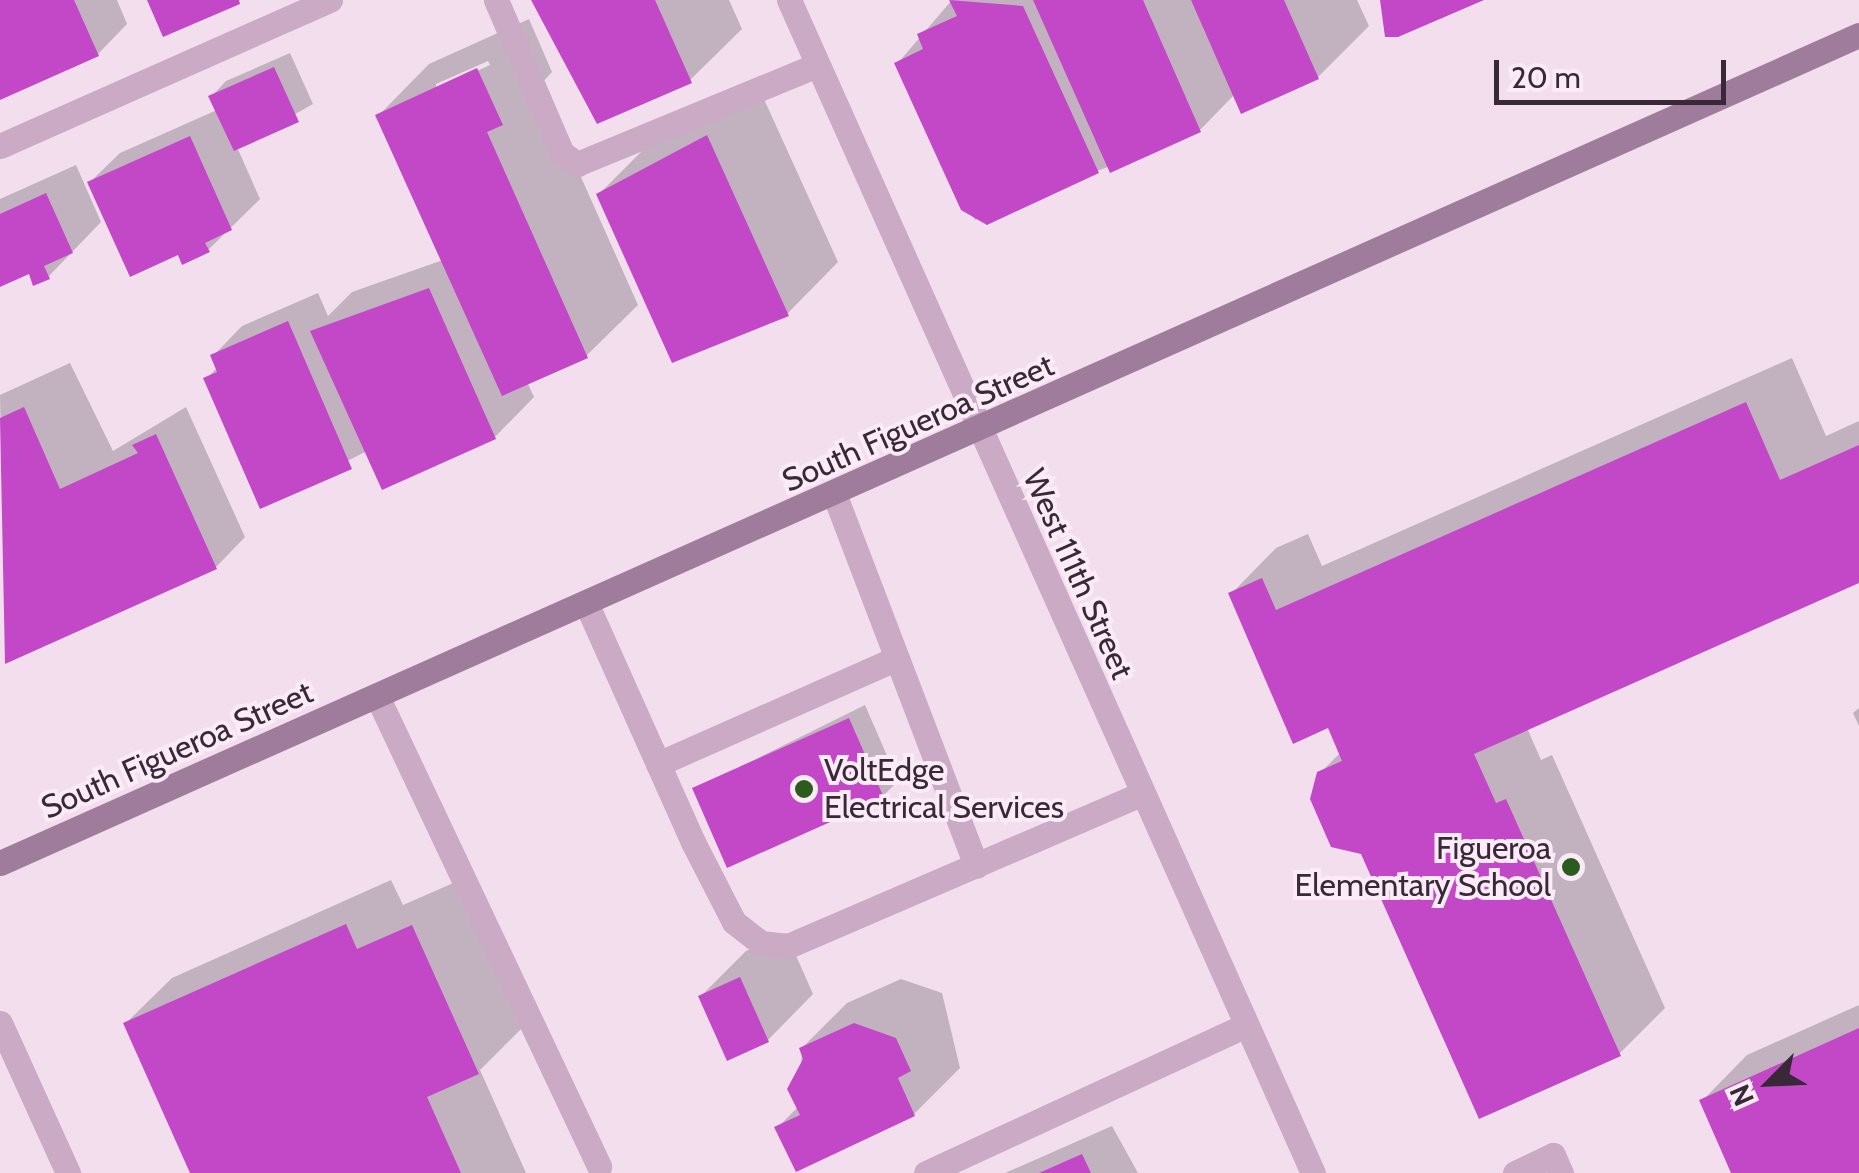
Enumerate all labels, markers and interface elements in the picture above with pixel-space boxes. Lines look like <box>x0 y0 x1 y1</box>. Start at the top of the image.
scale bar <box>1499 40 1732 102</box>
text: 20 m <box>1511 59 1581 96</box>
street label: South Figueroa Street <box>776 346 1060 500</box>
street label: West 111th Street <box>1015 463 1141 685</box>
street label: South Figueroa Street <box>35 673 319 827</box>
place label: VoltEdge Electrical Services <box>824 752 1064 827</box>
marker: VoltEdge Electrical Services <box>793 778 815 800</box>
place label: Figueroa Elementary School <box>1294 830 1551 905</box>
marker: Figueroa Elementary School <box>1560 856 1582 878</box>
north arrow <box>1719 1033 1819 1133</box>
text: N <box>1722 1079 1761 1111</box>

